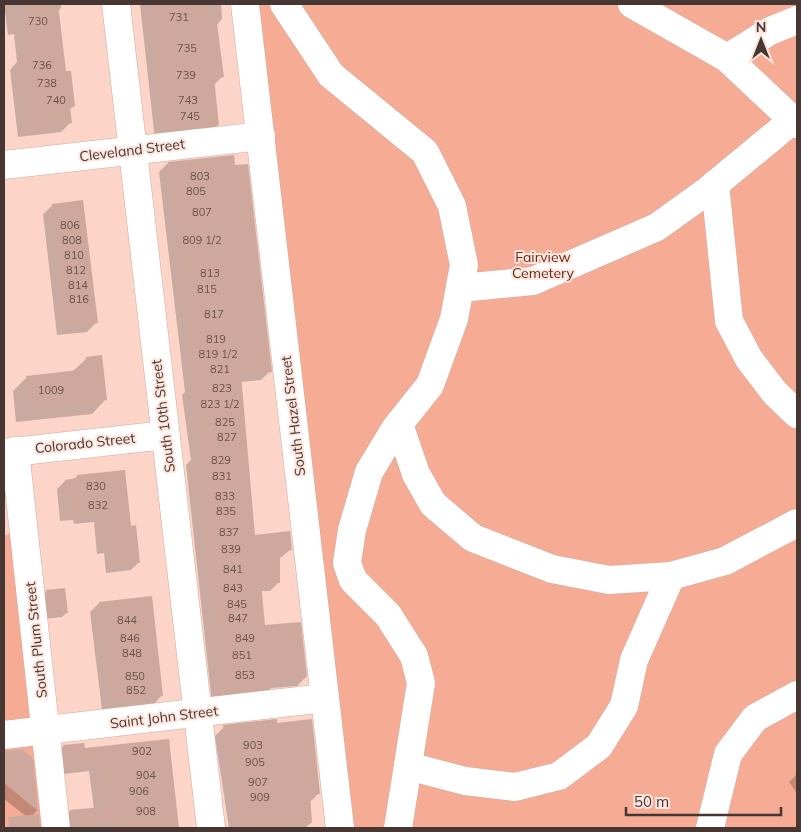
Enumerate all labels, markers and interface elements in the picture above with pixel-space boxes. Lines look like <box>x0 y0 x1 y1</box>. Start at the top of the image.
house number: 731 <box>169 10 189 24</box>
house number: 730 <box>28 14 48 28</box>
north arrow <box>736 15 786 65</box>
text: N <box>756 18 766 36</box>
house number: 735 <box>177 41 197 55</box>
house number: 736 <box>32 58 52 72</box>
house number: 739 <box>176 68 196 82</box>
house number: 738 <box>37 76 57 90</box>
house number: 740 <box>46 93 66 107</box>
house number: 743 <box>178 93 198 107</box>
house number: 745 <box>180 109 200 123</box>
street label: Cleveland Street <box>78 135 186 165</box>
house number: 803 <box>190 169 210 183</box>
house number: 805 <box>186 184 206 198</box>
house number: 807 <box>192 205 212 219</box>
house number: 806 <box>60 218 80 232</box>
house number: 808 <box>62 233 82 247</box>
house number: 809 1/2 <box>182 233 222 247</box>
house number: 810 <box>64 248 84 262</box>
park label: Fairview Cemetery <box>512 248 575 282</box>
house number: 812 <box>66 263 86 277</box>
house number: 813 <box>200 266 220 280</box>
house number: 814 <box>68 278 88 292</box>
house number: 815 <box>197 282 217 296</box>
house number: 816 <box>69 292 89 306</box>
house number: 817 <box>204 307 224 321</box>
house number: 819 <box>206 332 226 346</box>
house number: 819 1/2 <box>198 347 238 361</box>
street label: South Hazel Street <box>277 355 309 477</box>
street label: South 10th Street <box>147 358 179 474</box>
house number: 821 <box>210 362 230 376</box>
house number: 823 <box>212 381 232 395</box>
house number: 1009 <box>38 383 64 397</box>
house number: 823 1/2 <box>200 397 240 411</box>
house number: 825 <box>215 415 235 429</box>
street label: Colorado Street <box>34 429 136 457</box>
house number: 827 <box>217 430 237 444</box>
house number: 829 <box>211 453 231 467</box>
house number: 831 <box>212 469 232 483</box>
house number: 830 <box>86 479 106 493</box>
house number: 833 <box>215 489 235 503</box>
house number: 832 <box>88 498 108 512</box>
house number: 835 <box>216 504 236 518</box>
house number: 837 <box>219 525 239 539</box>
house number: 839 <box>221 542 241 556</box>
house number: 841 <box>223 562 243 576</box>
street label: South Plum Street <box>21 581 51 699</box>
house number: 843 <box>223 581 243 595</box>
house number: 845 <box>227 597 247 611</box>
house number: 847 <box>228 611 248 625</box>
house number: 844 <box>117 613 137 627</box>
house number: 846 <box>120 631 140 645</box>
house number: 849 <box>235 631 255 645</box>
house number: 848 <box>122 646 142 660</box>
house number: 851 <box>232 648 252 662</box>
house number: 853 <box>235 668 255 682</box>
house number: 850 <box>125 669 145 683</box>
house number: 852 <box>126 683 146 697</box>
street label: Saint John Street <box>109 701 219 733</box>
house number: 903 <box>243 738 263 752</box>
house number: 902 <box>132 744 152 758</box>
house number: 905 <box>245 755 265 769</box>
house number: 904 <box>136 768 156 782</box>
house number: 907 <box>248 775 268 789</box>
house number: 906 <box>129 784 149 798</box>
scale bar <box>626 784 781 816</box>
house number: 909 <box>250 790 270 804</box>
text: 50 m <box>634 792 669 811</box>
house number: 908 <box>136 804 156 818</box>

